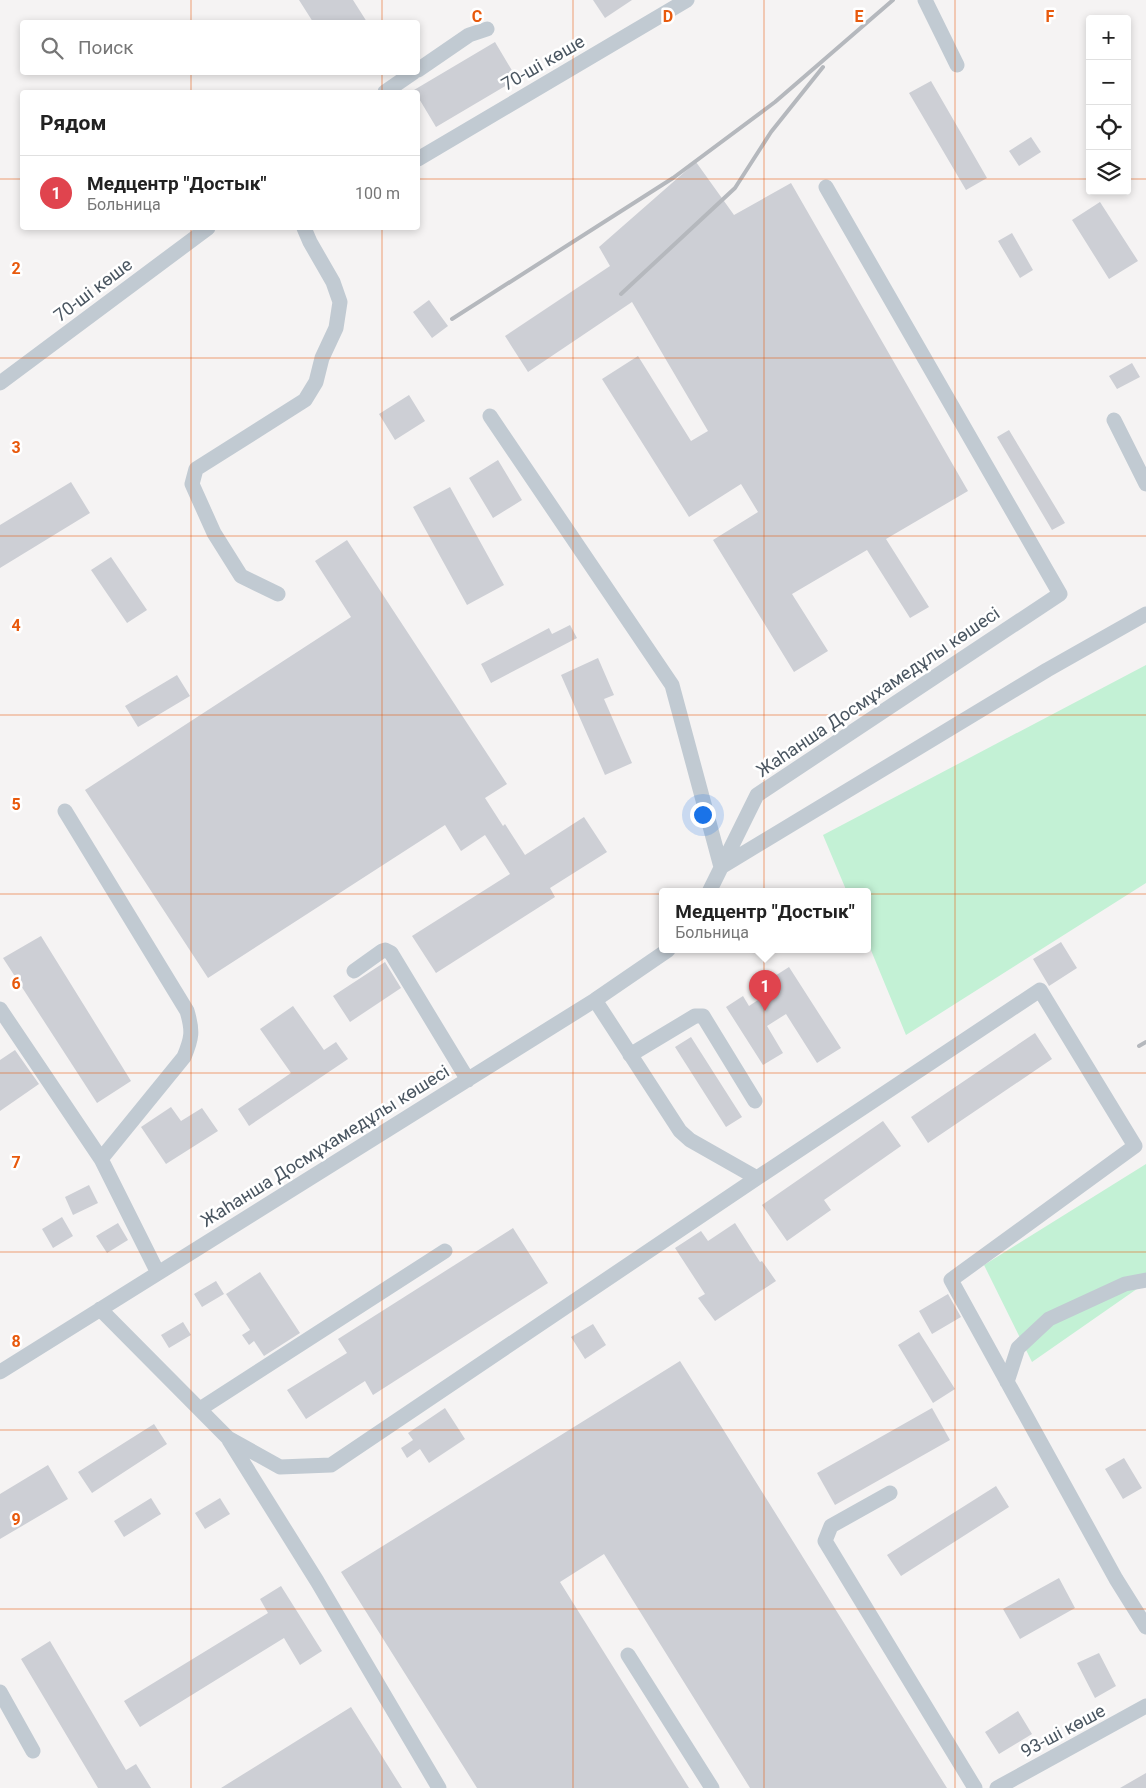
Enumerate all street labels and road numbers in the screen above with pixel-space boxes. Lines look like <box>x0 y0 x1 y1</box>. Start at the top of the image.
street label: 70-ші көше <box>497 30 588 95</box>
street label: 70-ші көше <box>49 253 136 326</box>
street label: Жаһанша Досмұхамедұлы көшесі <box>752 602 1003 781</box>
street label: Жаһанша Досмұхамедұлы көшесі <box>197 1060 453 1231</box>
street label: 93-ші көше <box>1017 1700 1109 1762</box>

